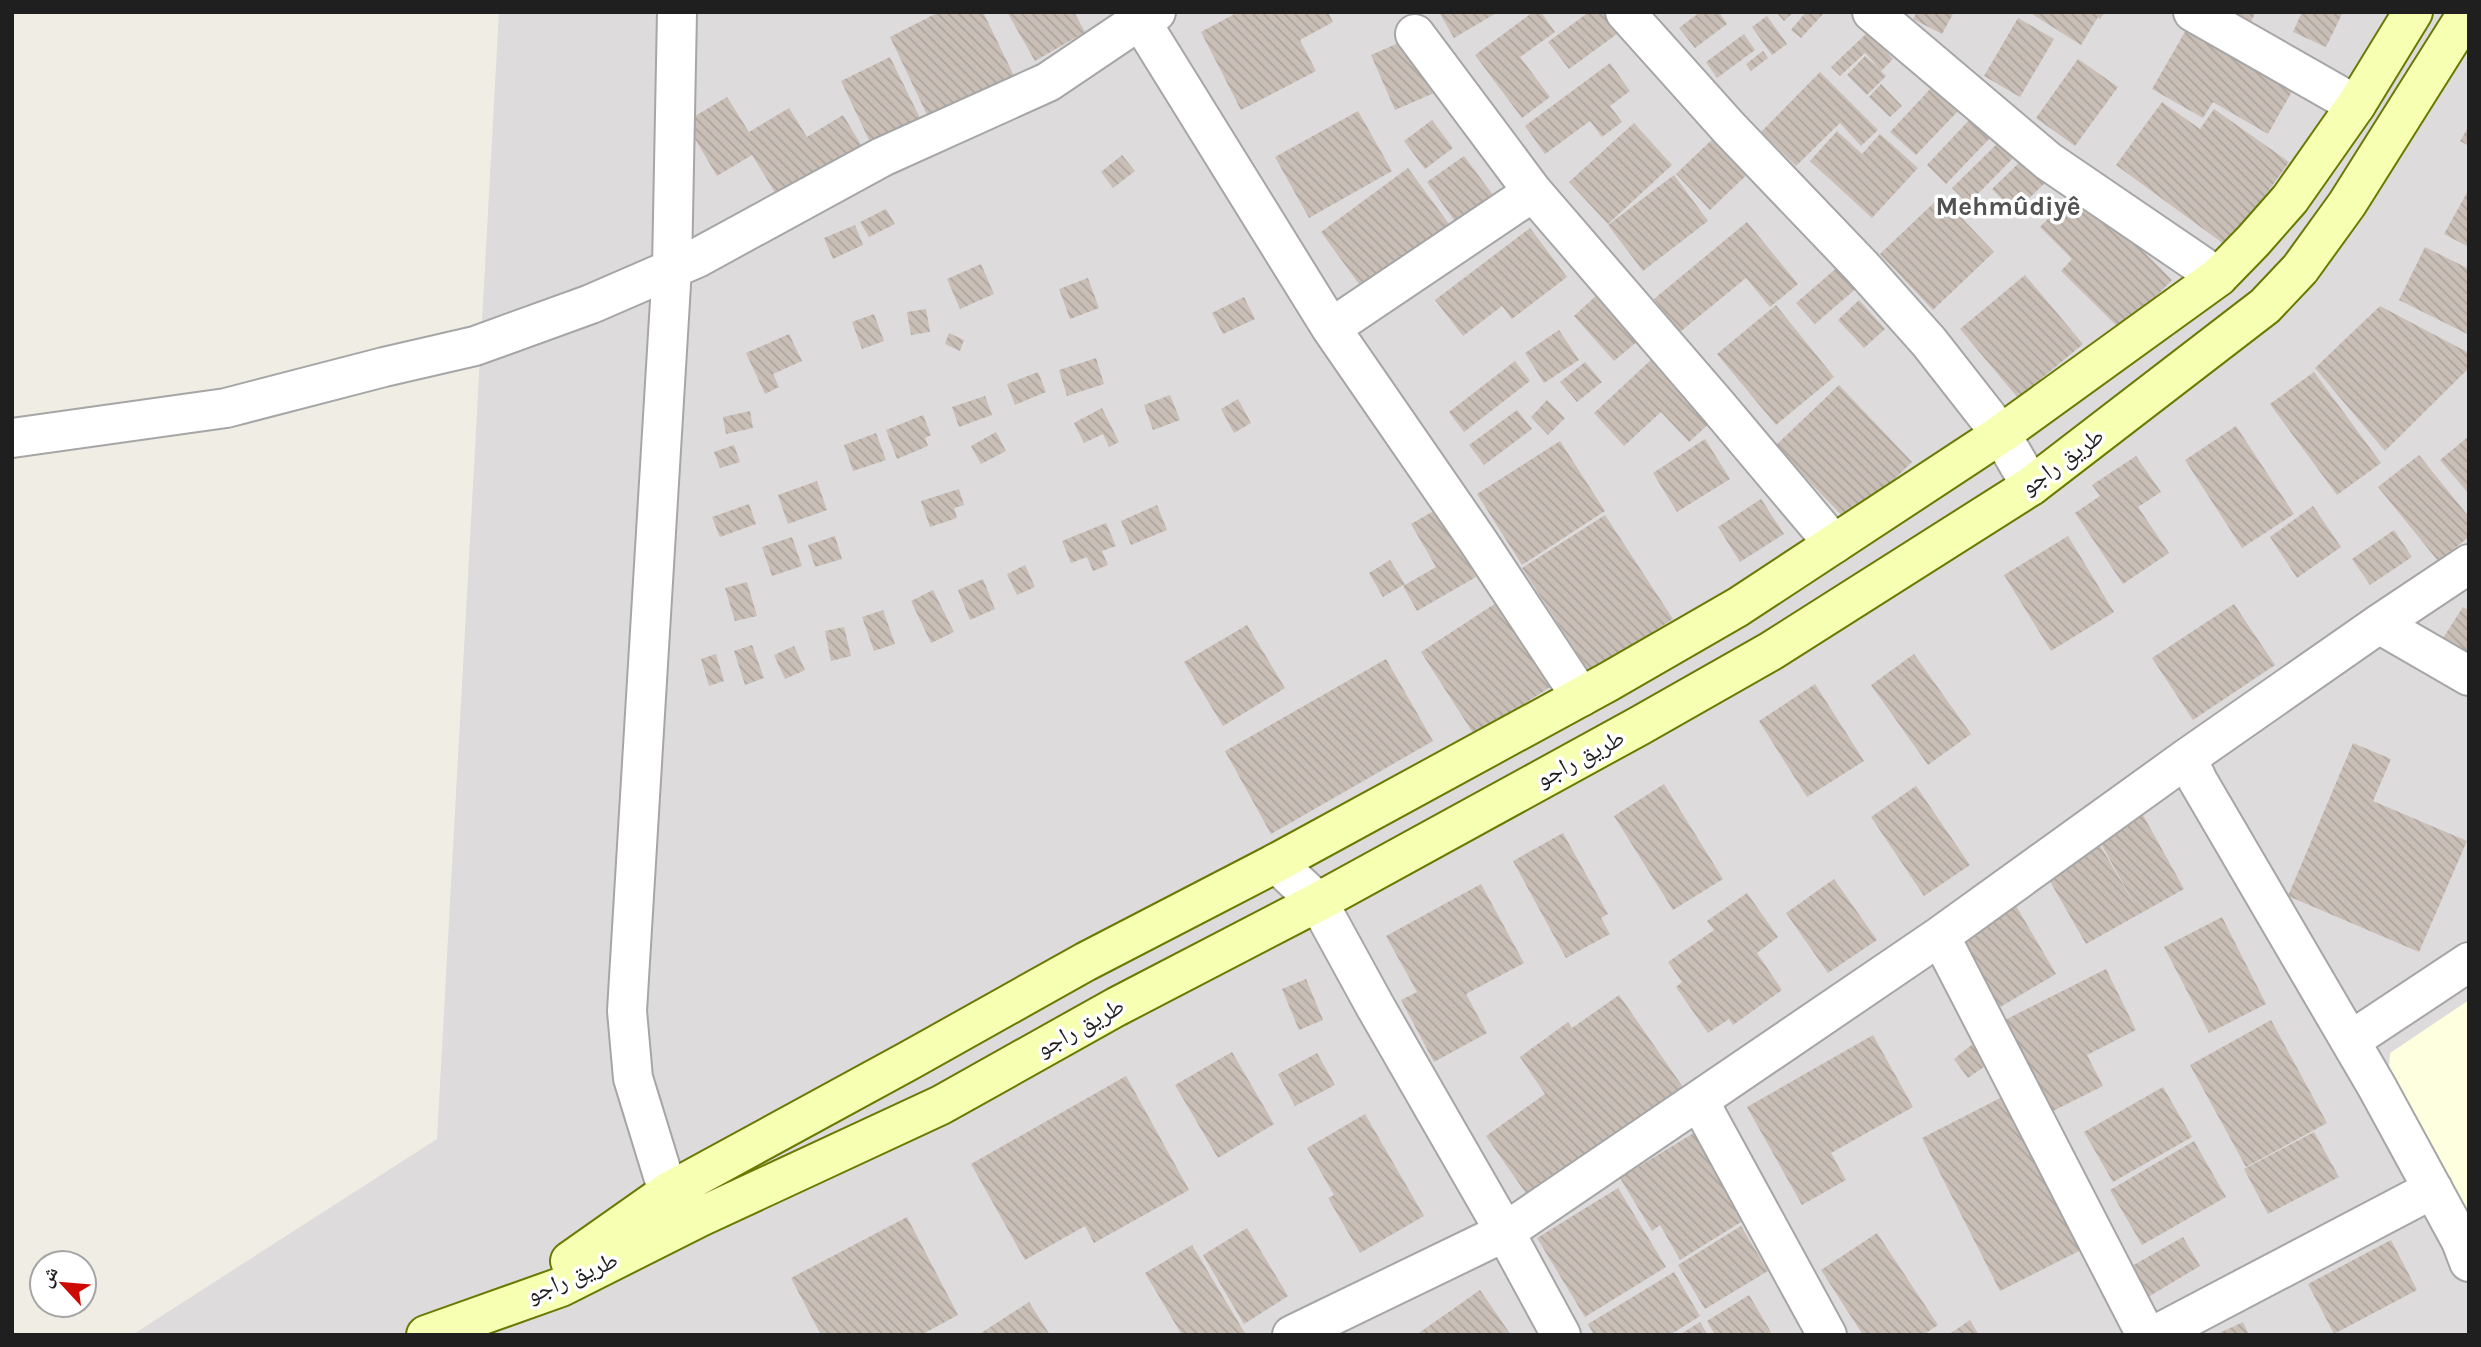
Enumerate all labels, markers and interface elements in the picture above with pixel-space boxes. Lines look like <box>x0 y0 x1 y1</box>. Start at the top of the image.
district label: Mehmûdiyê <box>1935 191 2081 222</box>
street label: طريق راجو <box>2015 421 2109 501</box>
street label: طريق راجو <box>1531 723 1629 793</box>
street label: طريق راجو <box>1031 991 1129 1063</box>
street label: طريق راجو <box>522 1245 622 1309</box>
north arrow <box>28 1249 98 1319</box>
text: ش <box>34 1263 63 1291</box>

